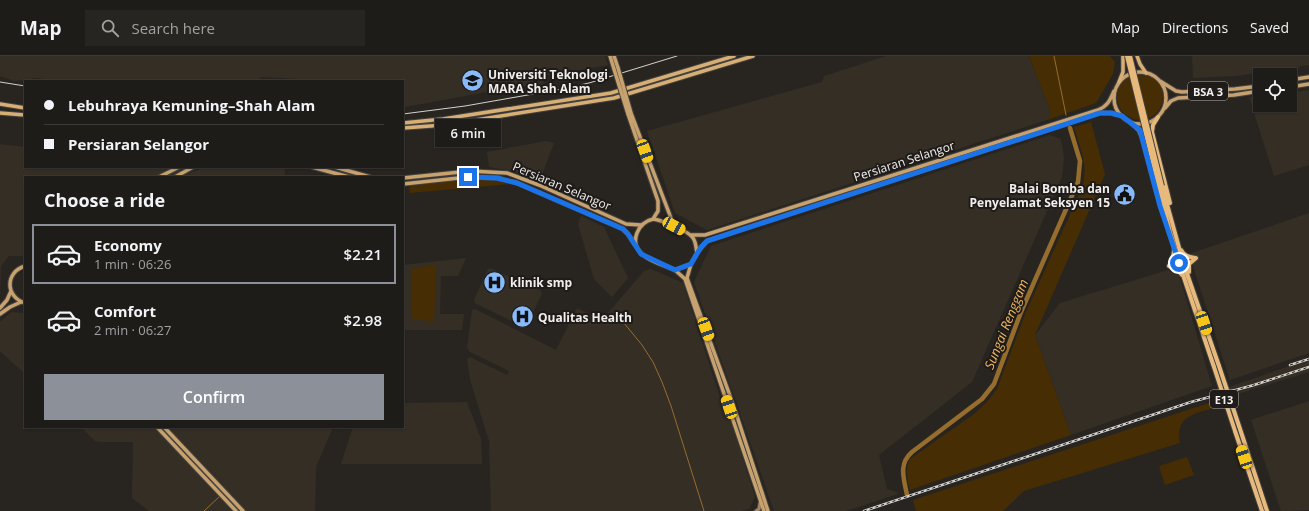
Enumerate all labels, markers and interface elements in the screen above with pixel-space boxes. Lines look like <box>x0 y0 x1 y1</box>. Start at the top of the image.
search box <box>85 10 365 46</box>
text: Map <box>20 15 61 41</box>
icon: search <box>99 17 121 39</box>
text: Search here <box>131 18 215 38</box>
text: Map <box>1111 18 1140 37</box>
text: Directions <box>1162 18 1228 37</box>
text: Saved <box>1250 18 1289 37</box>
place label: Universiti Teknologi MARA Shah Alam <box>488 66 608 97</box>
school or university icon: Universiti Teknologi MARA Shah Alam <box>460 68 486 94</box>
map controls <box>1253 68 1297 112</box>
button: locate <box>1253 68 1297 112</box>
road number: BSA 3 <box>1188 82 1228 100</box>
text: Lebuhraya Kemuning–Shah Alam <box>68 95 315 115</box>
callout: 6 min <box>435 119 501 147</box>
text: 6 min <box>450 124 486 142</box>
text: Persiaran Selangor <box>68 134 209 154</box>
street label: Persiaran Selangor <box>851 137 957 185</box>
car <box>635 138 655 164</box>
street label: Persiaran Selangor <box>510 158 614 214</box>
route end <box>459 168 477 186</box>
place label: Balai Bomba dan Penyelamat Seksyen 15 <box>970 180 1110 211</box>
public building icon: Balai Bomba dan Penyelamat Seksyen 15 <box>1112 182 1138 208</box>
text: Choose a ride <box>44 188 165 212</box>
car <box>661 215 687 237</box>
text: Economy <box>94 235 162 255</box>
icon: car <box>46 236 82 272</box>
text: $2.21 <box>344 244 382 264</box>
route start <box>1170 254 1188 272</box>
text: 1 min · 06:26 <box>94 255 171 273</box>
hospital icon: klinik smp <box>482 269 508 295</box>
place label: klinik smp <box>510 274 573 291</box>
water label: Sungai Renggam <box>980 276 1032 372</box>
text: Comfort <box>94 301 156 321</box>
icon: car <box>46 302 82 338</box>
hospital icon: Qualitas Health <box>509 304 535 330</box>
place label: Qualitas Health <box>538 309 632 326</box>
text: $2.98 <box>344 310 382 330</box>
car <box>1194 310 1214 336</box>
car <box>696 316 716 342</box>
text: 2 min · 06:27 <box>94 321 171 339</box>
button: Confirm <box>44 374 384 420</box>
road number: E13 <box>1210 390 1238 408</box>
car <box>719 394 739 420</box>
car <box>1234 444 1254 470</box>

